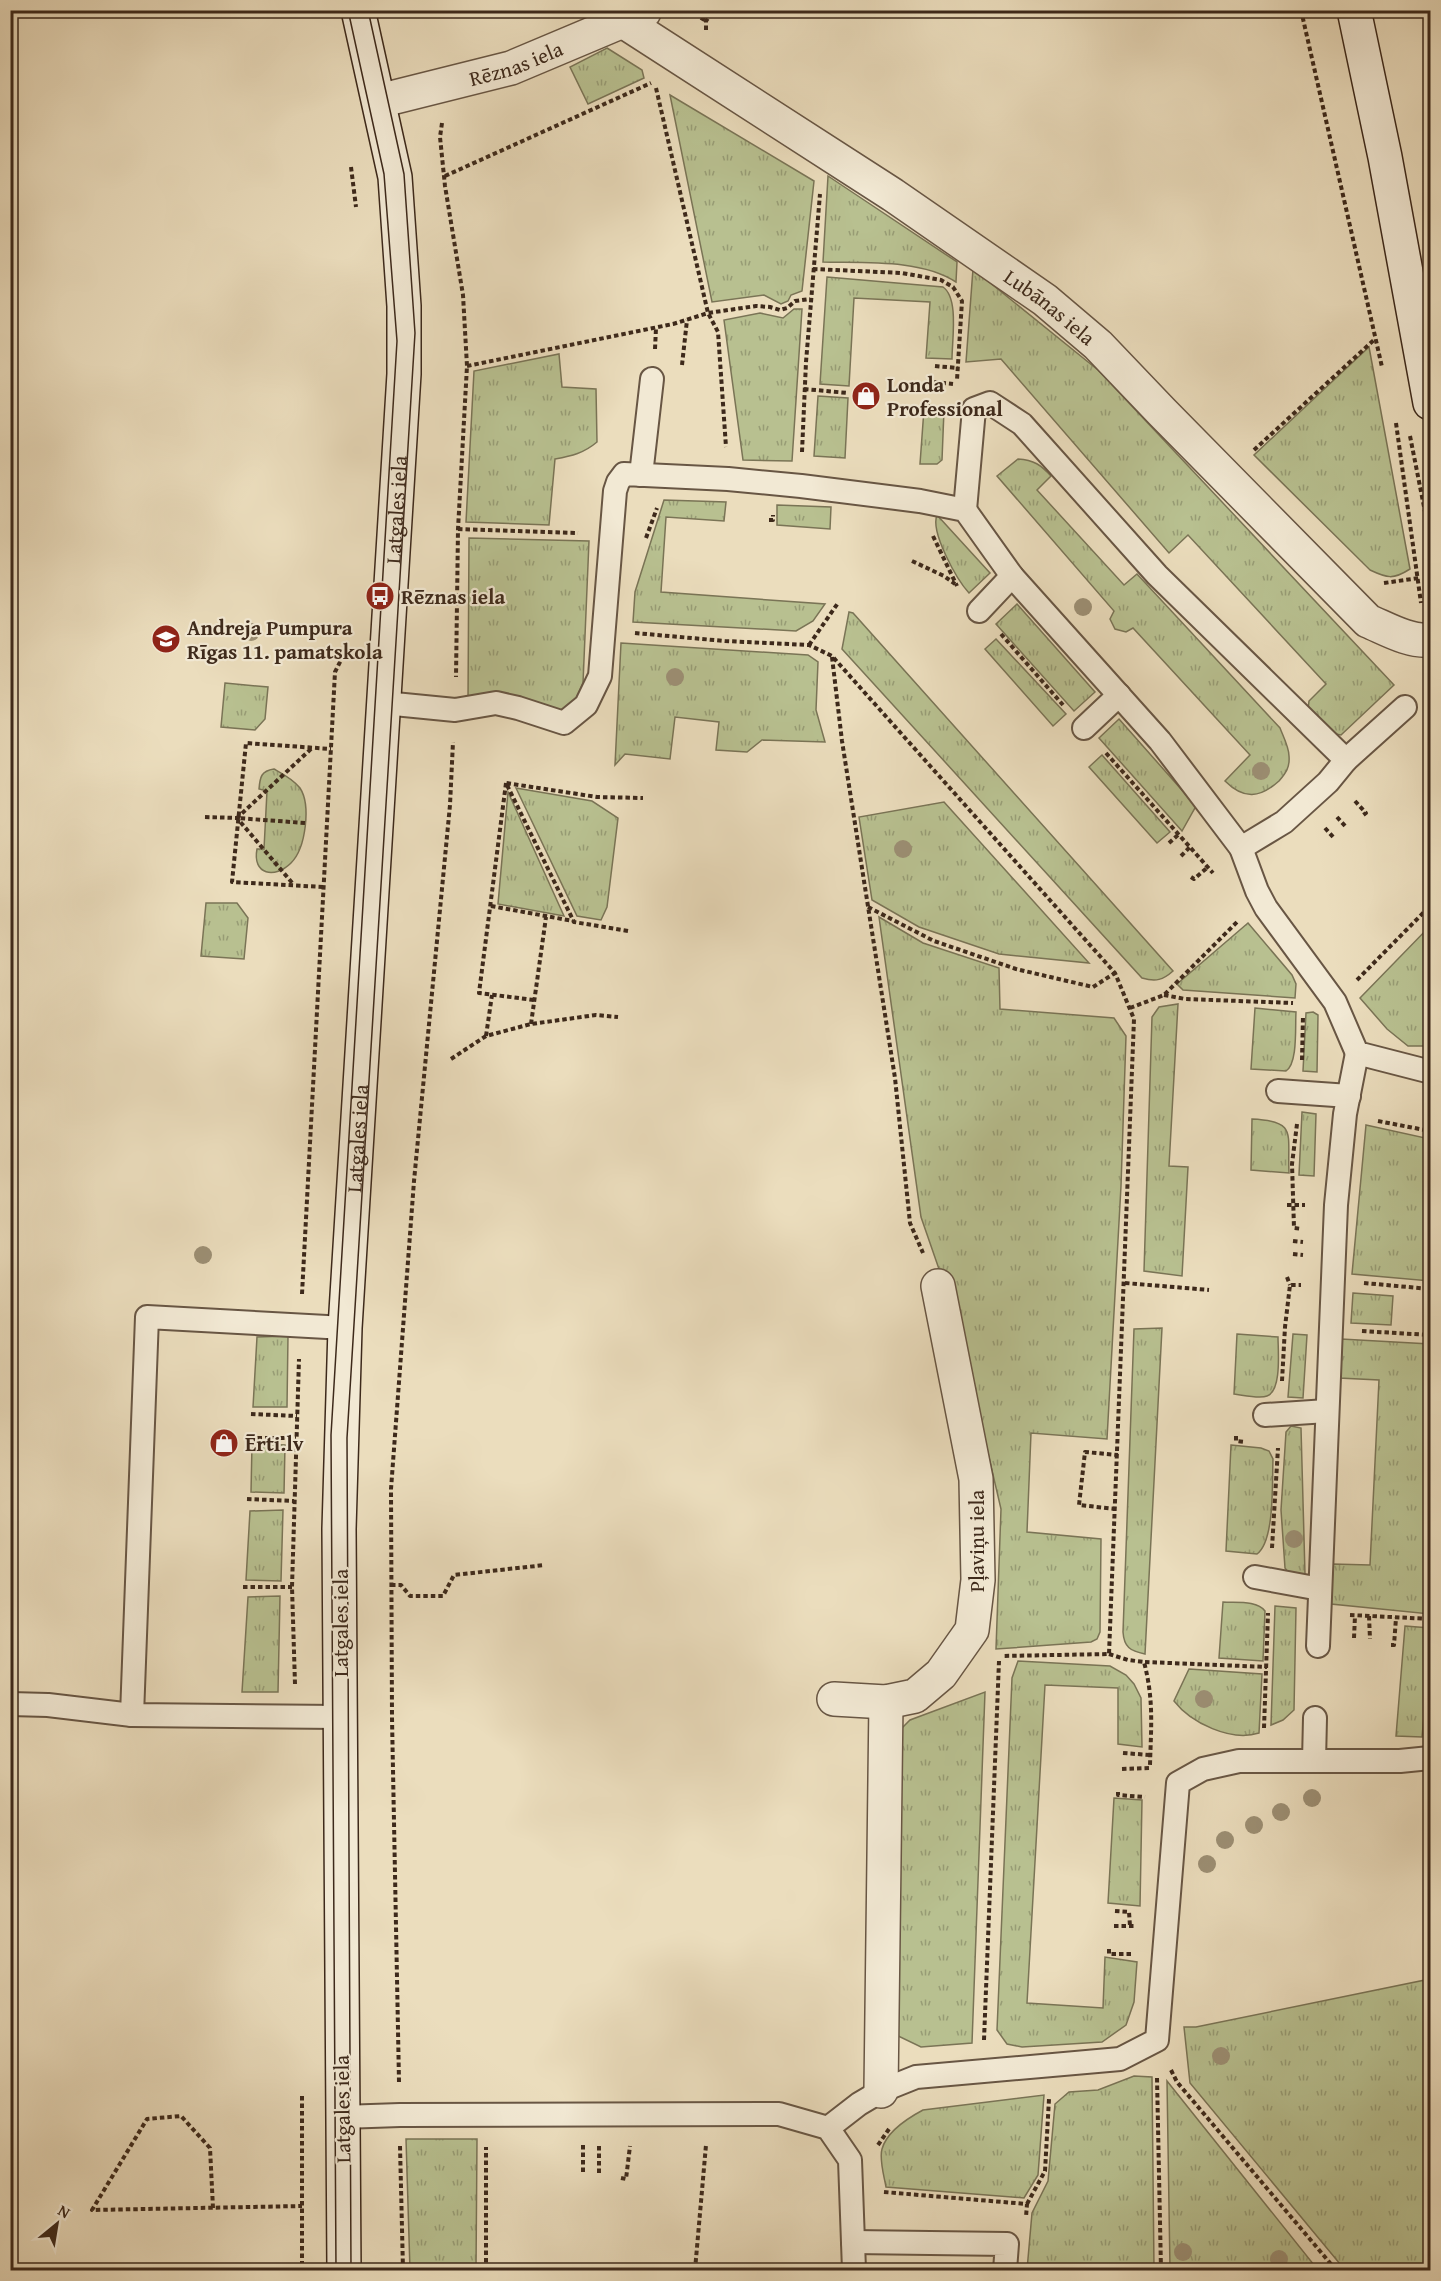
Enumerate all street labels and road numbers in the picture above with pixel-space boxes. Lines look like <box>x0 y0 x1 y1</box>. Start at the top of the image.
street label: Rēznas iela <box>466 32 567 93</box>
street label: Lubānas iela <box>998 261 1103 352</box>
street label: Latgales iela <box>377 455 414 565</box>
street label: Latgales iela <box>338 1083 376 1193</box>
street label: Pļaviņu iela <box>961 1490 992 1592</box>
street label: Latgales iela <box>325 1569 356 1677</box>
street label: Latgales iela <box>326 2055 358 2163</box>

